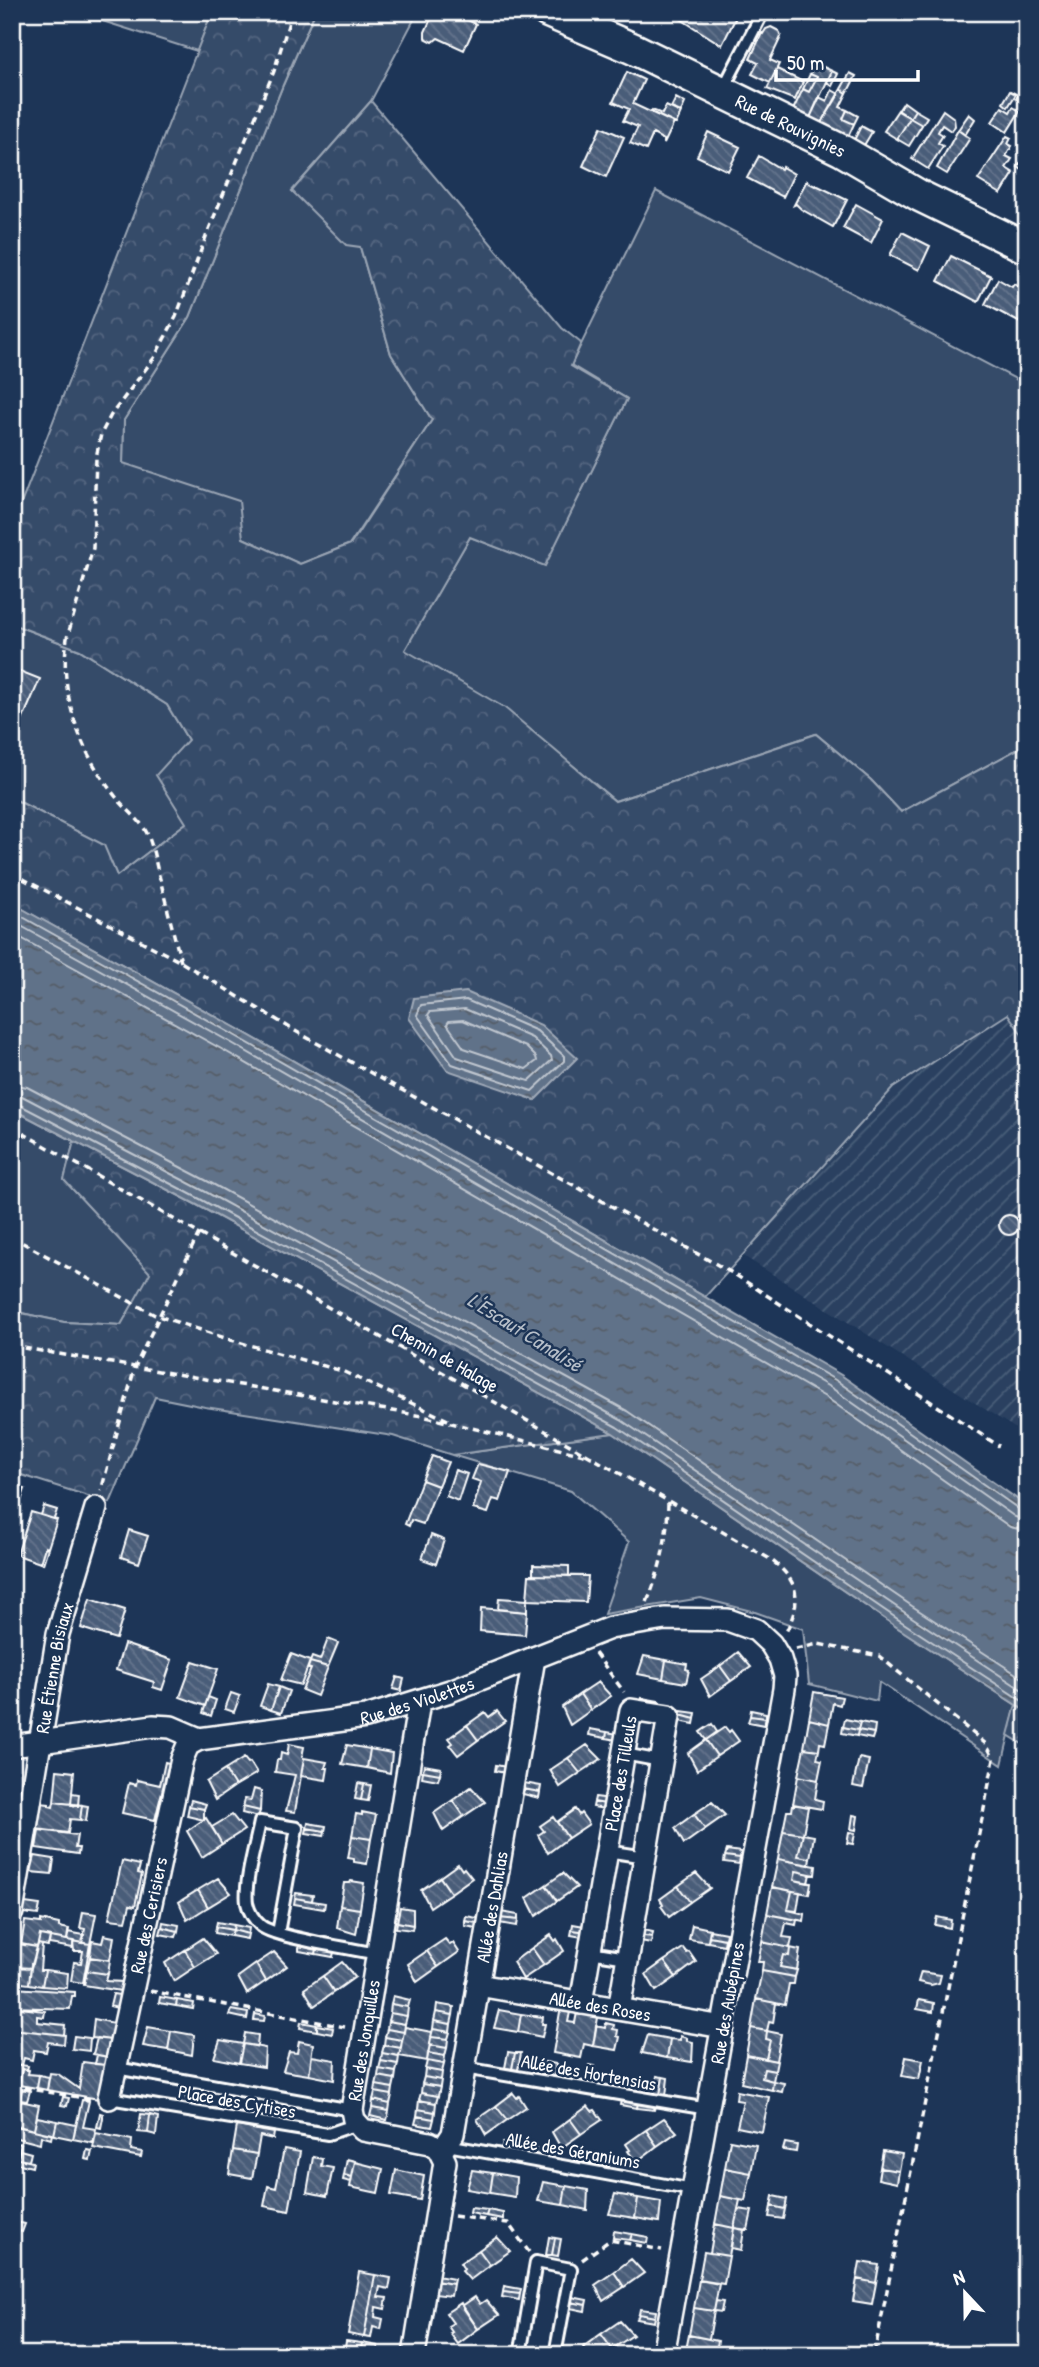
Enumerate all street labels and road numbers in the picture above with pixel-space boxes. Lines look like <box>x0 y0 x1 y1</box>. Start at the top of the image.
street label: Rue de Rouvignies <box>731 88 851 163</box>
street label: Chemin de Halage <box>386 1316 504 1399</box>
street label: Rue Étienne Bisiaux <box>29 1599 80 1735</box>
street label: Rue des Violettes <box>359 1670 478 1731</box>
street label: Place des Tilleuls <box>598 1714 643 1833</box>
street label: Allée des Dahlias <box>469 1849 514 1964</box>
street label: Rue des Cerisiers <box>123 1855 174 1976</box>
street label: Rue des Aubépines <box>704 1940 750 2066</box>
street label: Rue des Jonquilles <box>341 1978 386 2103</box>
street label: Allée des Roses <box>548 1985 653 2027</box>
street label: Allée des Hortensias <box>520 2047 658 2097</box>
street label: Place des Cytises <box>176 2078 298 2124</box>
street label: Allée des Géraniums <box>504 2125 642 2175</box>

